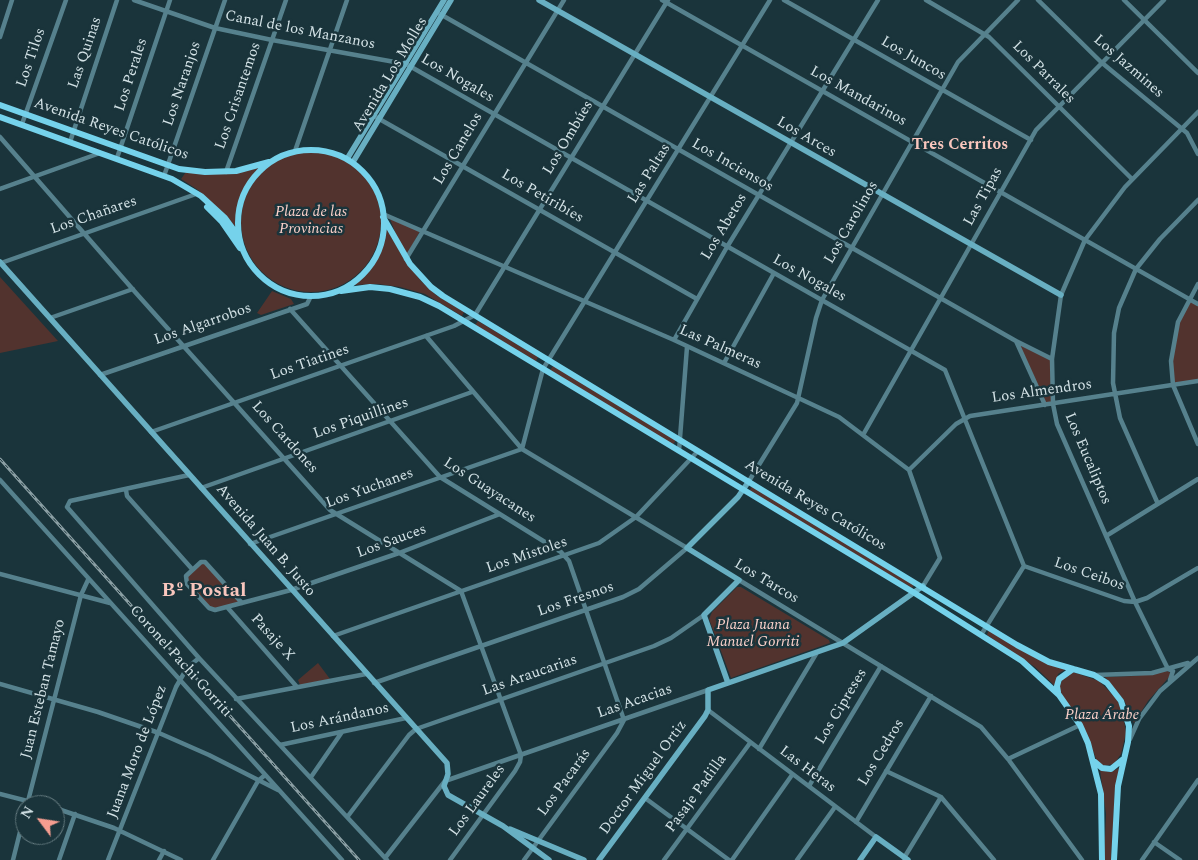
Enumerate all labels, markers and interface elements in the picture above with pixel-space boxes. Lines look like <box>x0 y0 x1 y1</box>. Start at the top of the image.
street label: Canal de los Manzanos <box>223 8 377 54</box>
street label: Avenida Los Molles <box>350 14 432 136</box>
street label: Las Quinas <box>65 15 107 91</box>
street label: Los Tilos <box>13 26 51 90</box>
street label: Los Jazmines <box>1089 31 1167 103</box>
street label: Los Juncos <box>877 33 949 85</box>
street label: Los Perales <box>112 36 152 114</box>
street label: Los Parrales <box>1008 38 1078 108</box>
street label: Los Naranjos <box>160 39 206 129</box>
street label: Los Crisantemos <box>212 40 266 152</box>
street label: Los Nogales <box>417 51 497 107</box>
street label: Los Mandarinos <box>806 63 910 131</box>
street label: Avenida Reyes Católicos <box>31 95 191 165</box>
street label: Los Ombúes <box>540 98 598 178</box>
street label: Los Canelos <box>430 110 488 188</box>
street label: Los Arces <box>773 114 839 162</box>
street label: Los Inciensos <box>688 135 776 197</box>
district label: Tres Cerritos <box>912 136 1008 156</box>
street label: Las Paltas <box>625 141 675 207</box>
street label: Las Tipas <box>961 165 1007 229</box>
street label: Los Petiribíes <box>498 166 586 228</box>
street label: Los Carolinos <box>821 178 883 268</box>
street label: Los Abetos <box>698 190 752 264</box>
street label: Los Chañares <box>48 193 140 239</box>
park label: Plaza de las Provincias <box>275 204 347 239</box>
street label: Los Nogales <box>769 251 849 307</box>
street label: Los Algarrobos <box>152 300 254 350</box>
street label: Las Palmeras <box>676 322 764 374</box>
street label: Los Tiatines <box>268 341 352 385</box>
street label: Los Almendros <box>991 376 1093 408</box>
street label: Los Piquillines <box>311 394 411 444</box>
street label: Los Cardones <box>247 398 321 478</box>
street label: Los Eucaliptos <box>1060 410 1114 508</box>
street label: Los Guayacanes <box>439 454 539 528</box>
street label: Avenida Reyes Católicos <box>741 456 889 556</box>
street label: Los Yuchanes <box>324 465 416 513</box>
street label: Avenida Juan B. Justo <box>211 481 319 601</box>
street label: Los Sauces <box>355 521 429 563</box>
street label: Los Mistoles <box>484 534 570 578</box>
street label: Los Ceibos <box>1051 554 1127 596</box>
street label: Los Tarcos <box>730 556 802 608</box>
street label: Los Fresnos <box>535 579 617 621</box>
district label: Bº Postal <box>162 580 246 604</box>
street label: Coronel Pachi Gorriti <box>125 602 235 722</box>
street label: Pasaje X <box>246 611 298 665</box>
street label: Juan Esteban Tamayo <box>18 617 70 761</box>
park label: Plaza Juana Manuel Gorriti <box>706 617 800 652</box>
street label: Las Araucarias <box>480 651 580 701</box>
street label: Los Cipreses <box>812 666 872 748</box>
street label: Las Acacias <box>595 681 675 723</box>
street label: Juana Moro de López <box>104 683 172 821</box>
street label: Los Arándanos <box>289 700 391 738</box>
park label: Plaza Árabe <box>1065 707 1139 725</box>
street label: Los Cedros <box>855 716 909 790</box>
street label: Doctor Miguel Ortiz <box>597 717 691 839</box>
street label: Las Heras <box>775 743 839 797</box>
street label: Los Pacarás <box>535 746 595 820</box>
street label: Pasaje Padilla <box>663 752 731 836</box>
street label: Los Laureles <box>446 762 510 840</box>
north arrow <box>15 795 65 845</box>
text: N <box>16 802 40 823</box>

